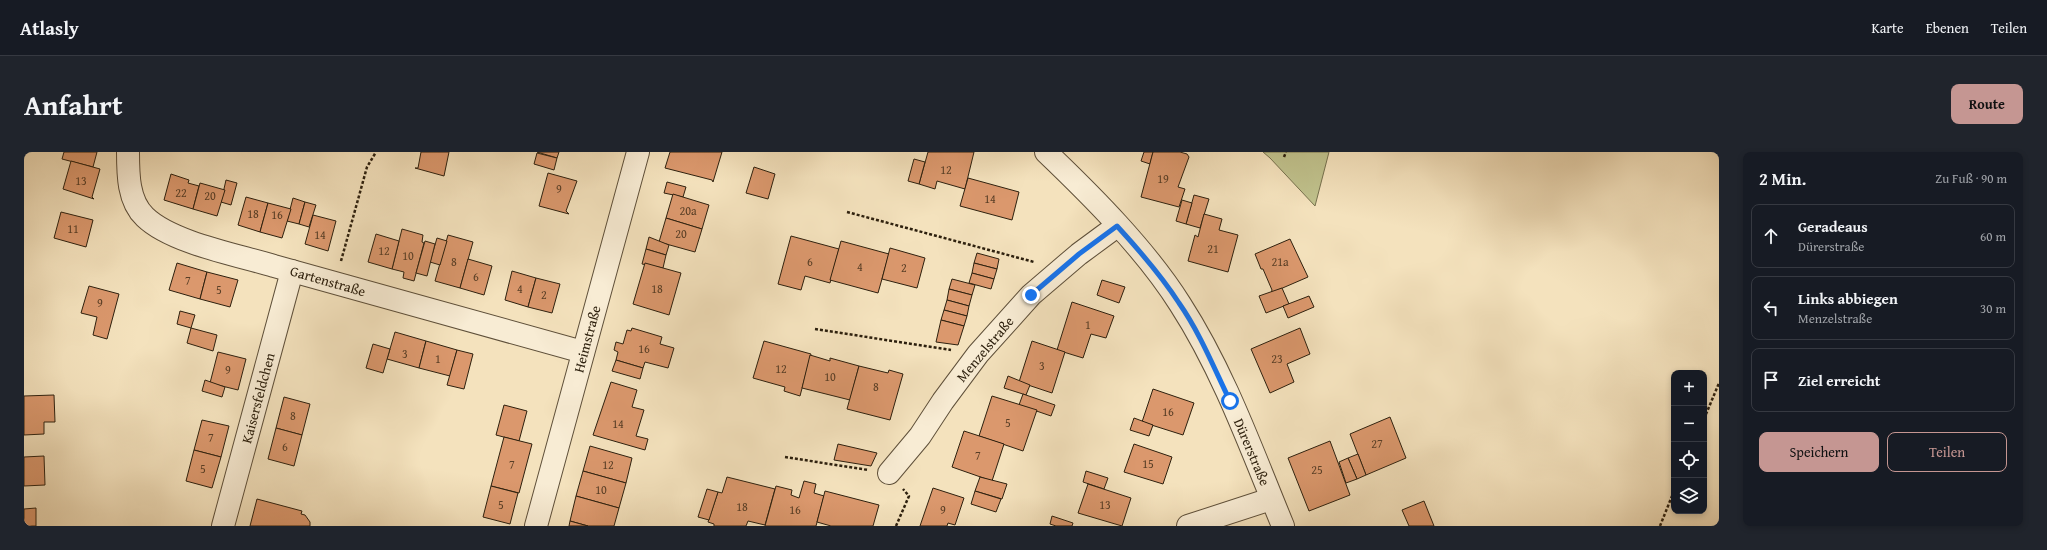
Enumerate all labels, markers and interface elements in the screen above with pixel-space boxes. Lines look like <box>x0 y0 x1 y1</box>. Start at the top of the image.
text: Atlasly <box>20 14 79 42</box>
text: Karte <box>1871 18 1904 38</box>
text: Ebenen <box>1926 18 1969 38</box>
text: Teilen <box>1991 18 2027 38</box>
text: Anfahrt <box>24 84 123 125</box>
button: Route <box>1951 84 2023 124</box>
house number: 12 <box>940 161 952 178</box>
text: 2 Min. <box>1759 166 1806 191</box>
text: Zu Fuß · 90 m <box>1935 169 2007 188</box>
house number: 19 <box>1157 170 1169 187</box>
house number: 13 <box>75 172 87 189</box>
house number: 9 <box>556 180 562 197</box>
house number: 22 <box>175 184 187 201</box>
house number: 20 <box>204 187 216 204</box>
house number: 14 <box>984 190 996 207</box>
house number: 20a <box>679 202 697 219</box>
house number: 18 <box>247 205 259 222</box>
house number: 16 <box>271 206 283 223</box>
text: Geradeaus <box>1798 216 1868 237</box>
house number: 11 <box>67 220 79 237</box>
house number: 20 <box>675 225 687 242</box>
icon: ahead <box>1760 225 1782 247</box>
house number: 14 <box>314 226 326 243</box>
text: 60 m <box>1980 227 2006 246</box>
text: Dürerstraße <box>1798 237 1864 256</box>
house number: 21 <box>1207 240 1219 257</box>
house number: 12 <box>378 242 390 259</box>
house number: 10 <box>402 247 414 264</box>
house number: 8 <box>451 253 457 270</box>
house number: 6 <box>807 253 813 270</box>
house number: 21a <box>1271 253 1289 270</box>
house number: 4 <box>857 258 863 275</box>
house number: 2 <box>901 259 907 276</box>
street label: Gartenstraße <box>288 261 368 301</box>
house number: 6 <box>473 268 479 285</box>
house number: 7 <box>185 272 191 289</box>
house number: 4 <box>517 280 523 297</box>
house number: 18 <box>651 280 663 297</box>
house number: 5 <box>216 281 222 298</box>
house number: 2 <box>541 286 547 303</box>
route end <box>1022 286 1040 304</box>
text: Links abbiegen <box>1798 288 1898 309</box>
house number: 9 <box>97 294 103 311</box>
icon: left <box>1760 297 1782 319</box>
text: 30 m <box>1980 299 2006 318</box>
street label: Heimstraße <box>568 303 606 375</box>
text: Menzelstraße <box>1798 309 1872 328</box>
street label: Menzelstraße <box>952 312 1019 386</box>
house number: 1 <box>1085 316 1091 333</box>
house number: 16 <box>638 340 650 357</box>
house number: 3 <box>402 345 408 362</box>
street label: Kaisersfeldchen <box>236 350 280 446</box>
house number: 1 <box>435 350 441 367</box>
house number: 23 <box>1271 350 1283 367</box>
house number: 3 <box>1039 357 1045 374</box>
house number: 12 <box>775 360 787 377</box>
house number: 9 <box>225 361 231 378</box>
house number: 10 <box>824 368 836 385</box>
icon: arrive <box>1760 369 1782 391</box>
map controls <box>1671 370 1707 514</box>
button: + <box>1671 370 1707 406</box>
text: Ziel erreicht <box>1798 370 1880 391</box>
house number: 8 <box>873 378 879 395</box>
route start <box>1221 392 1239 410</box>
house number: 16 <box>1162 403 1174 420</box>
button: − <box>1671 406 1707 442</box>
house number: 8 <box>290 407 296 424</box>
house number: 5 <box>1005 414 1011 431</box>
house number: 14 <box>612 415 624 432</box>
street label: Dürerstraße <box>1229 415 1275 489</box>
house number: 7 <box>208 429 214 446</box>
button: Speichern <box>1759 432 1879 472</box>
button: Teilen <box>1887 432 2007 472</box>
house number: 27 <box>1371 435 1383 452</box>
house number: 6 <box>282 438 288 455</box>
button: locate <box>1671 442 1707 478</box>
house number: 7 <box>975 447 981 464</box>
house number: 15 <box>1142 455 1154 472</box>
house number: 7 <box>509 456 515 473</box>
house number: 12 <box>602 456 614 473</box>
house number: 5 <box>200 460 206 477</box>
house number: 25 <box>1311 461 1323 478</box>
button: layers <box>1671 478 1707 514</box>
house number: 10 <box>595 481 607 498</box>
house number: 5 <box>498 496 504 513</box>
house number: 13 <box>1099 496 1111 513</box>
house number: 18 <box>736 498 748 515</box>
house number: 16 <box>789 501 801 518</box>
house number: 9 <box>940 501 946 518</box>

